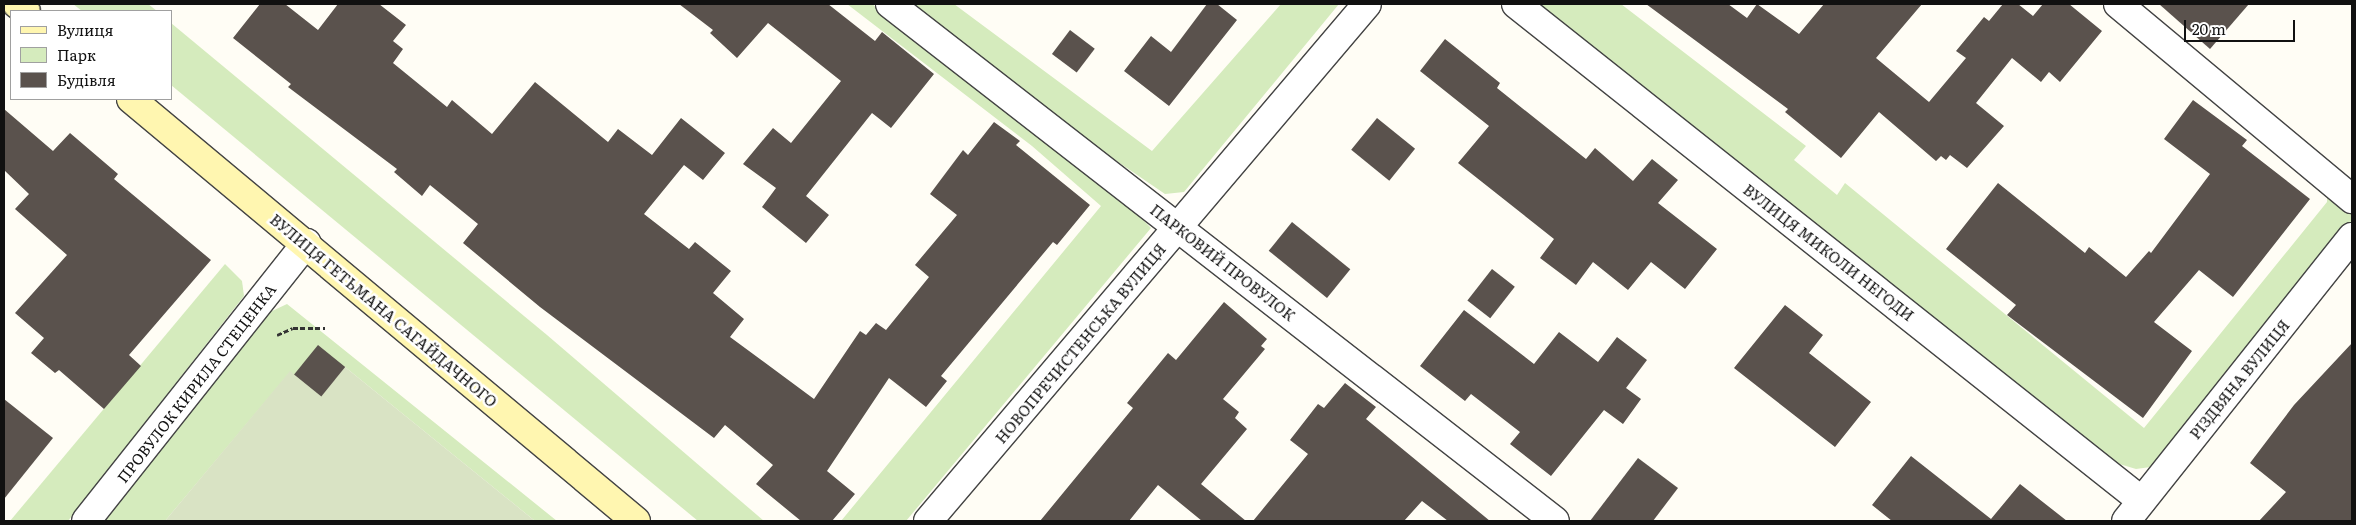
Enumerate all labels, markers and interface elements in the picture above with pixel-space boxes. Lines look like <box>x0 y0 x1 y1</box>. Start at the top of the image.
legend <box>10 10 172 100</box>
scale bar <box>2186 10 2297 42</box>
text: 20 m <box>2192 17 2226 40</box>
text: Вулиця <box>57 18 114 41</box>
text: Парк <box>57 43 96 66</box>
text: Будівля <box>57 68 116 91</box>
street label: ВУЛИЦЯ МИКОЛИ НЕГОДИ <box>1740 180 1918 324</box>
street label: ПАРКОВИЙ ПРОВУЛОК <box>1147 200 1299 324</box>
street label: ВУЛИЦЯ ГЕТЬМАНА САГАЙДАЧНОГО <box>267 210 501 410</box>
street label: НОВОПРЕЧИСТЕНСЬКА ВУЛИЦЯ <box>991 239 1169 447</box>
street label: ПРОВУЛОК КИРИЛА СТЕЦЕНКА <box>113 280 279 486</box>
street label: РІЗДВЯНА ВУЛИЦЯ <box>2185 316 2293 442</box>

